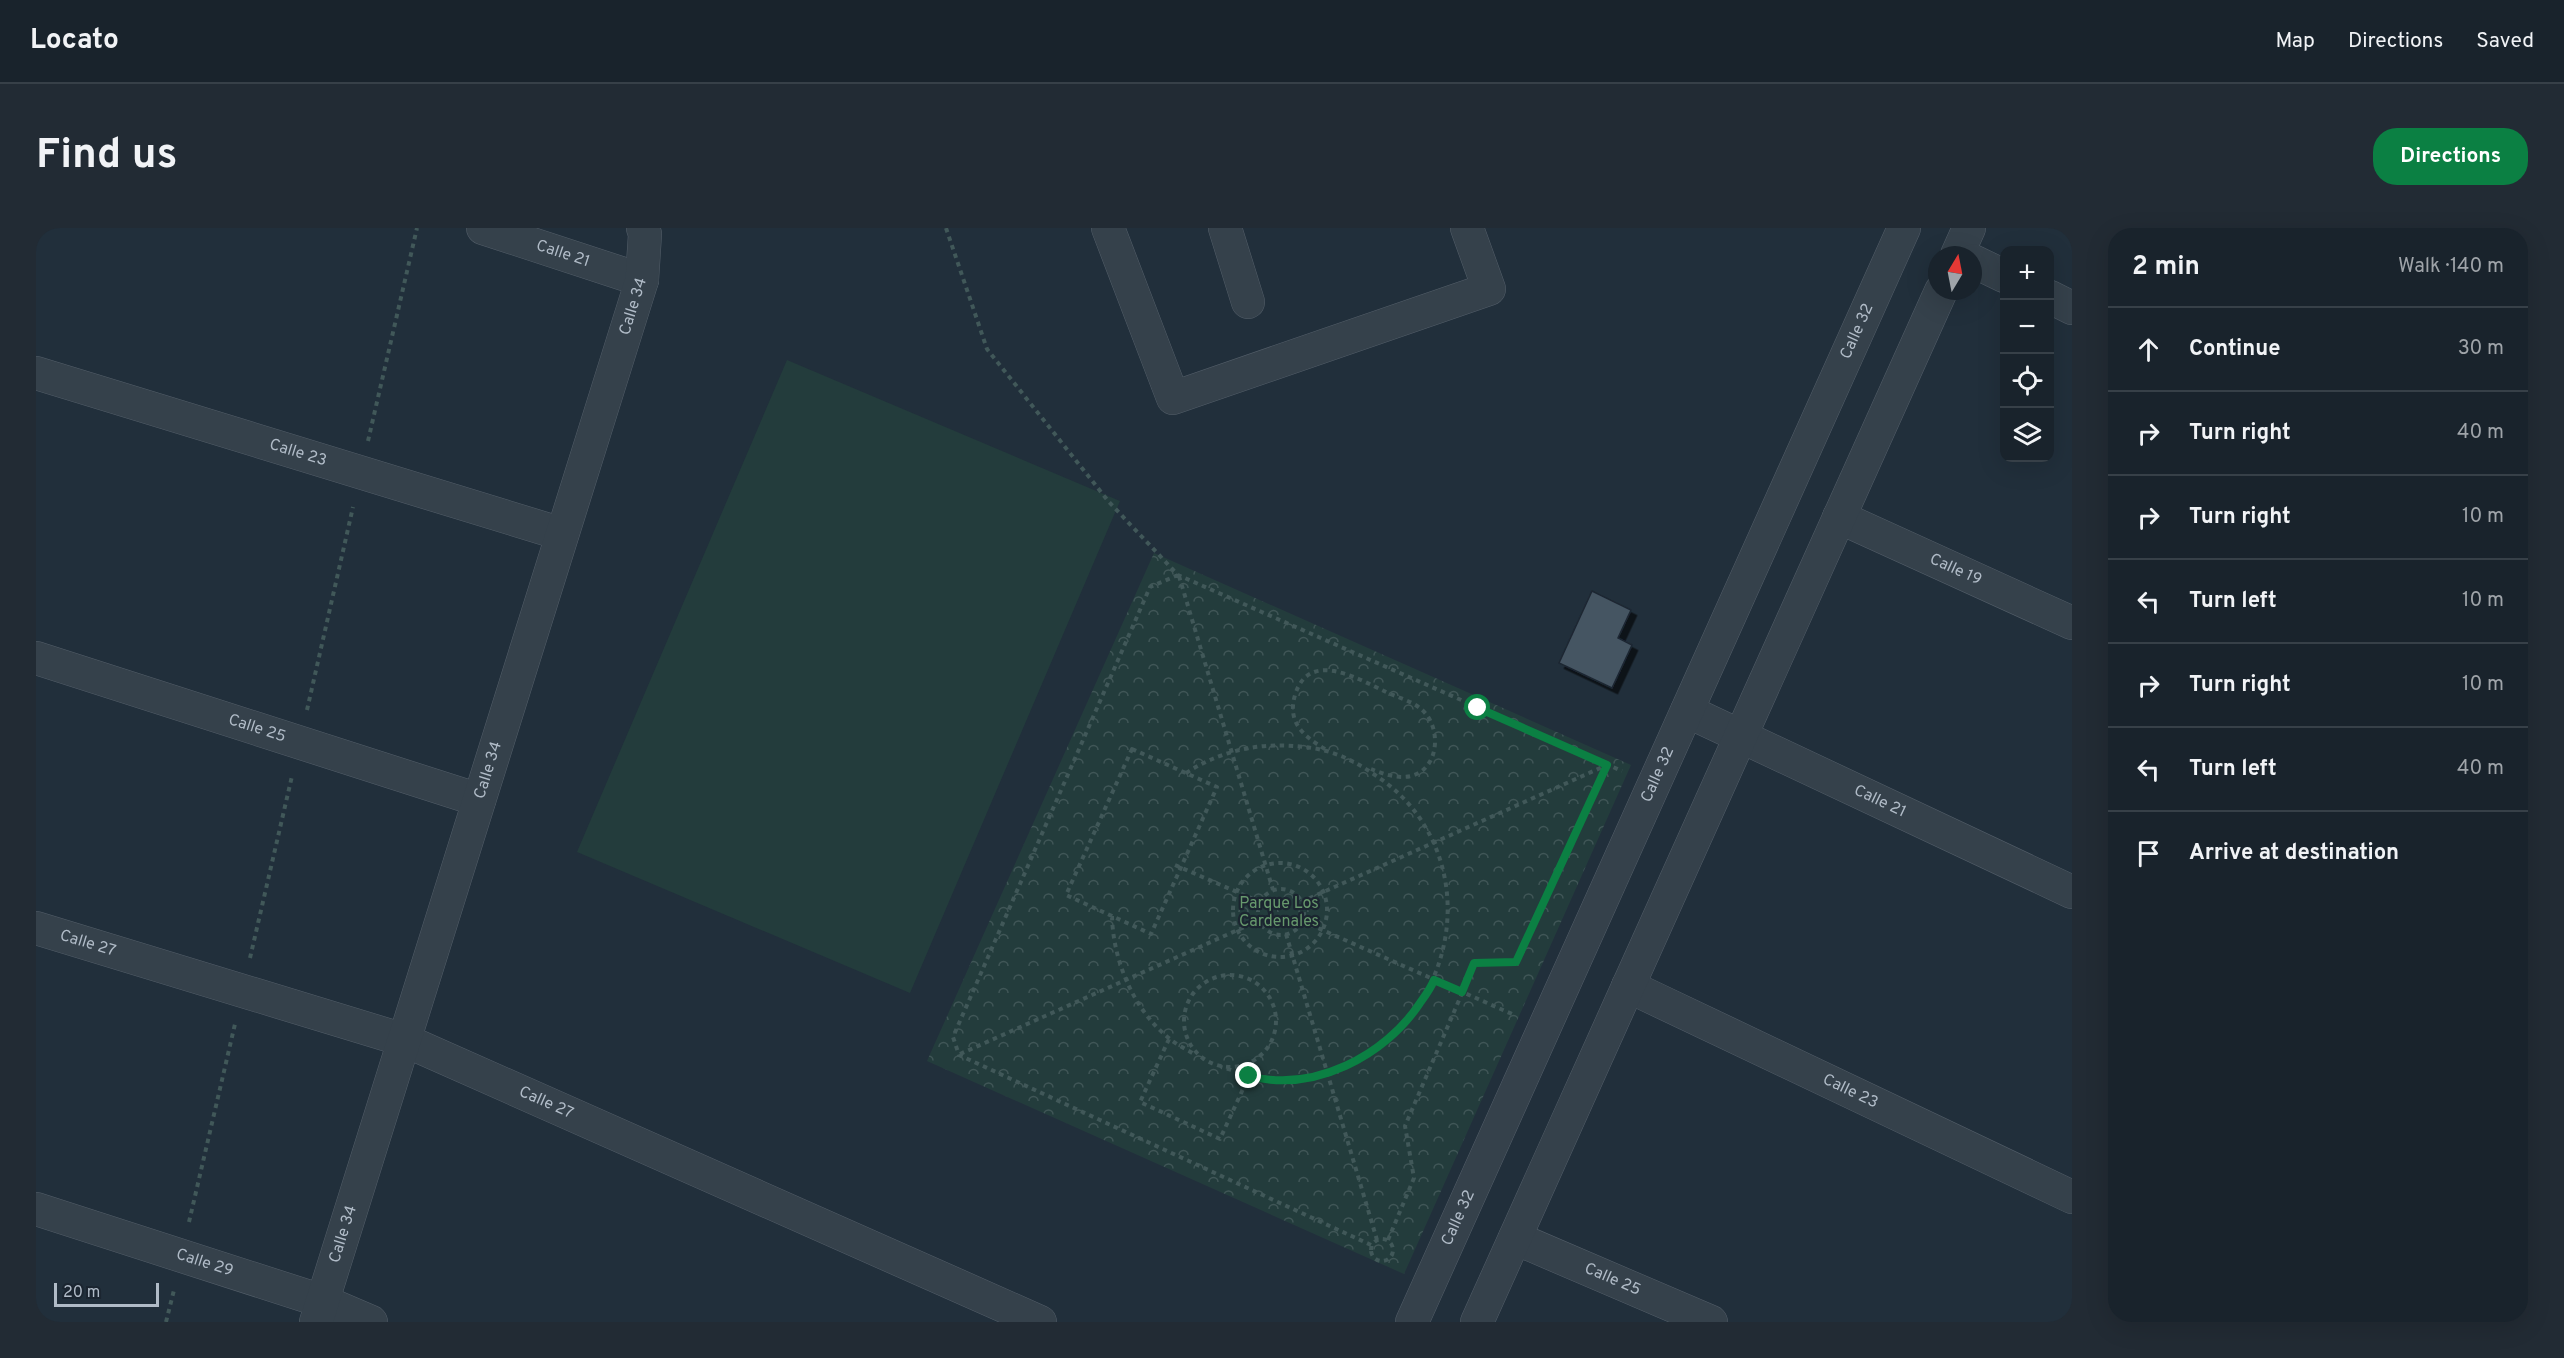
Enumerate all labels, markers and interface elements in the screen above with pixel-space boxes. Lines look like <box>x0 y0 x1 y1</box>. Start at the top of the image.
text: Locato <box>30 23 119 59</box>
text: Map <box>2275 28 2315 55</box>
text: Directions <box>2348 28 2443 55</box>
text: Saved <box>2476 28 2534 55</box>
button: Directions <box>2373 128 2528 185</box>
text: Find us <box>36 130 177 183</box>
street label: Calle 21 <box>533 236 592 272</box>
north arrow <box>1928 246 1982 300</box>
map controls <box>2000 246 2054 462</box>
button: + <box>2000 246 2054 300</box>
text: 2 min <box>2132 251 2200 284</box>
text: Walk · 140 m <box>2398 254 2504 280</box>
street label: Calle 34 <box>615 275 652 338</box>
button: − <box>2000 300 2054 354</box>
street label: Calle 32 <box>1836 301 1879 362</box>
icon: ahead <box>2132 333 2165 366</box>
text: Continue <box>2189 336 2280 363</box>
text: 30 m <box>2458 336 2504 362</box>
button: locate <box>2000 354 2054 408</box>
button: layers <box>2000 408 2054 462</box>
icon: right <box>2132 417 2165 450</box>
text: Turn right <box>2189 420 2291 447</box>
text: 40 m <box>2457 420 2504 446</box>
street label: Calle 23 <box>267 435 329 471</box>
icon: right <box>2132 501 2165 534</box>
text: Turn right <box>2189 504 2291 531</box>
text: 10 m <box>2462 504 2504 530</box>
street label: Calle 19 <box>1926 549 1985 591</box>
icon: left <box>2132 585 2165 618</box>
text: Turn left <box>2189 588 2277 615</box>
text: 10 m <box>2462 588 2504 614</box>
icon: right <box>2132 669 2165 702</box>
text: Turn right <box>2189 672 2291 699</box>
text: 10 m <box>2462 672 2504 698</box>
route start <box>1464 694 1490 720</box>
street label: Calle 25 <box>226 710 288 747</box>
street label: Calle 34 <box>470 739 507 802</box>
street label: Calle 32 <box>1637 744 1679 806</box>
icon: left <box>2132 753 2165 786</box>
text: Turn left <box>2189 756 2277 783</box>
text: 40 m <box>2457 756 2504 782</box>
street label: Calle 21 <box>1850 781 1909 822</box>
icon: arrive <box>2132 837 2165 870</box>
text: Arrive at destination <box>2189 840 2399 867</box>
park label: Parque Los Cardenales <box>1239 894 1319 932</box>
street label: Calle 27 <box>57 926 118 962</box>
route end <box>1235 1062 1261 1088</box>
street label: Calle 23 <box>1819 1070 1881 1113</box>
street label: Calle 27 <box>516 1082 576 1124</box>
street label: Calle 32 <box>1438 1187 1480 1249</box>
street label: Calle 34 <box>325 1203 362 1265</box>
street label: Calle 29 <box>173 1245 236 1282</box>
street label: Calle 25 <box>1581 1259 1644 1301</box>
scale bar <box>54 1280 159 1308</box>
text: 20 m <box>63 1283 100 1303</box>

